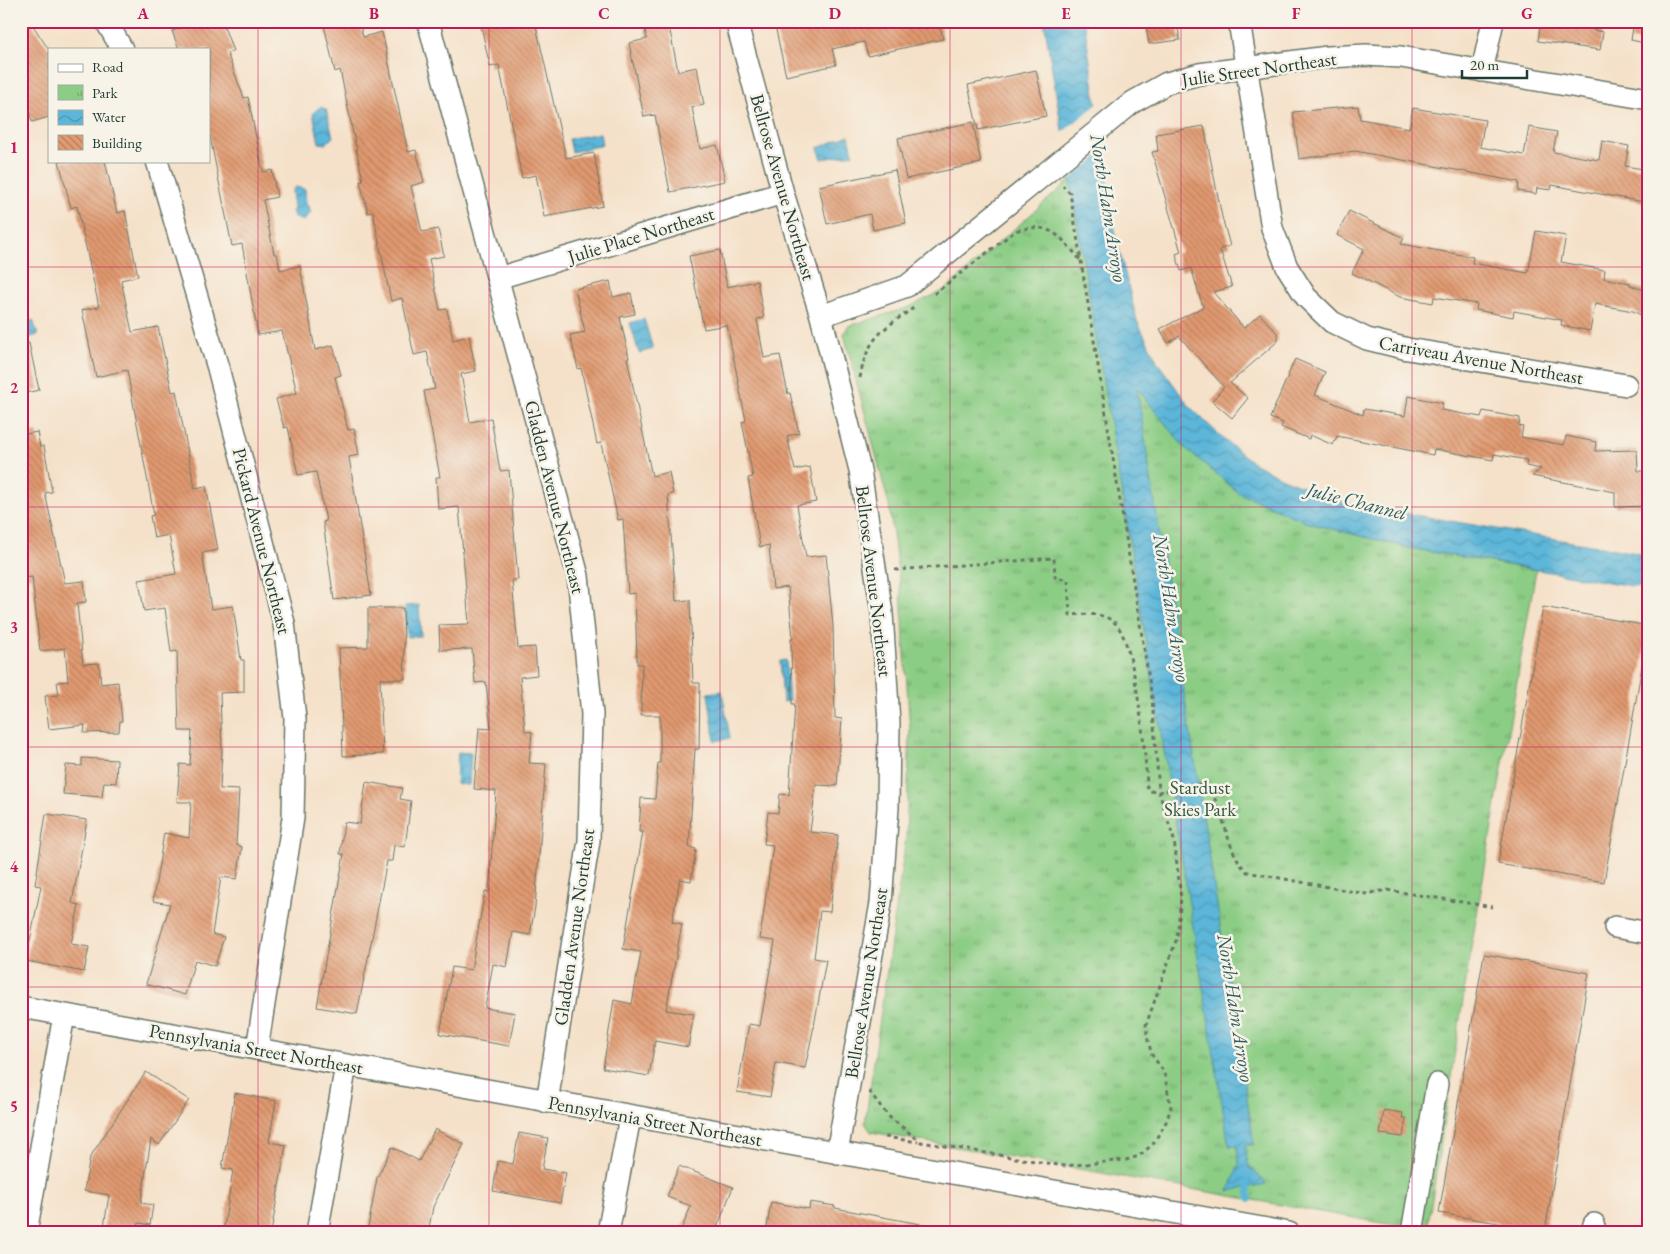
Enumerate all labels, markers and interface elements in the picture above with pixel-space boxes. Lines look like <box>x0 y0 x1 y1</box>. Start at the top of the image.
text: A <box>136 3 149 24</box>
text: B <box>369 3 379 24</box>
text: C <box>598 3 610 24</box>
text: D <box>829 3 841 24</box>
text: E <box>1061 3 1071 24</box>
text: F <box>1292 3 1301 24</box>
text: G <box>1521 3 1533 24</box>
street label: Julie Street Northeast <box>1178 46 1338 93</box>
legend <box>48 48 210 162</box>
scale bar <box>1462 48 1528 80</box>
text: 20 m <box>1470 55 1499 74</box>
text: Road <box>92 57 124 76</box>
text: Park <box>92 83 119 102</box>
street label: Bellrose Avenue Northeast <box>744 91 822 283</box>
text: Water <box>92 107 126 126</box>
water label: North Hahn Arroyo <box>1084 131 1134 284</box>
text: Building <box>92 133 142 152</box>
text: 1 <box>10 137 18 158</box>
street label: Julie Place Northeast <box>563 201 717 270</box>
street label: Carriveau Avenue Northeast <box>1377 330 1585 390</box>
text: 2 <box>10 377 19 398</box>
street label: Gladden Avenue Northeast <box>519 398 591 596</box>
street label: Pickard Avenue Northeast <box>227 445 297 637</box>
water label: Julie Channel <box>1300 475 1411 526</box>
street label: Bellrose Avenue Northeast <box>850 484 898 678</box>
water label: North Hahn Arroyo <box>1147 531 1197 684</box>
text: 3 <box>10 617 18 638</box>
park label: Stardust Skies Park <box>1164 775 1237 822</box>
street label: Gladden Avenue Northeast <box>548 827 600 1027</box>
text: 4 <box>10 856 19 877</box>
street label: Bellrose Avenue Northeast <box>839 886 893 1080</box>
water label: North Hahn Arroyo <box>1211 931 1261 1084</box>
street label: Pennsylvania Street Northeast <box>147 1018 365 1080</box>
street label: Pennsylvania Street Northeast <box>546 1090 764 1152</box>
text: 5 <box>10 1096 18 1117</box>

